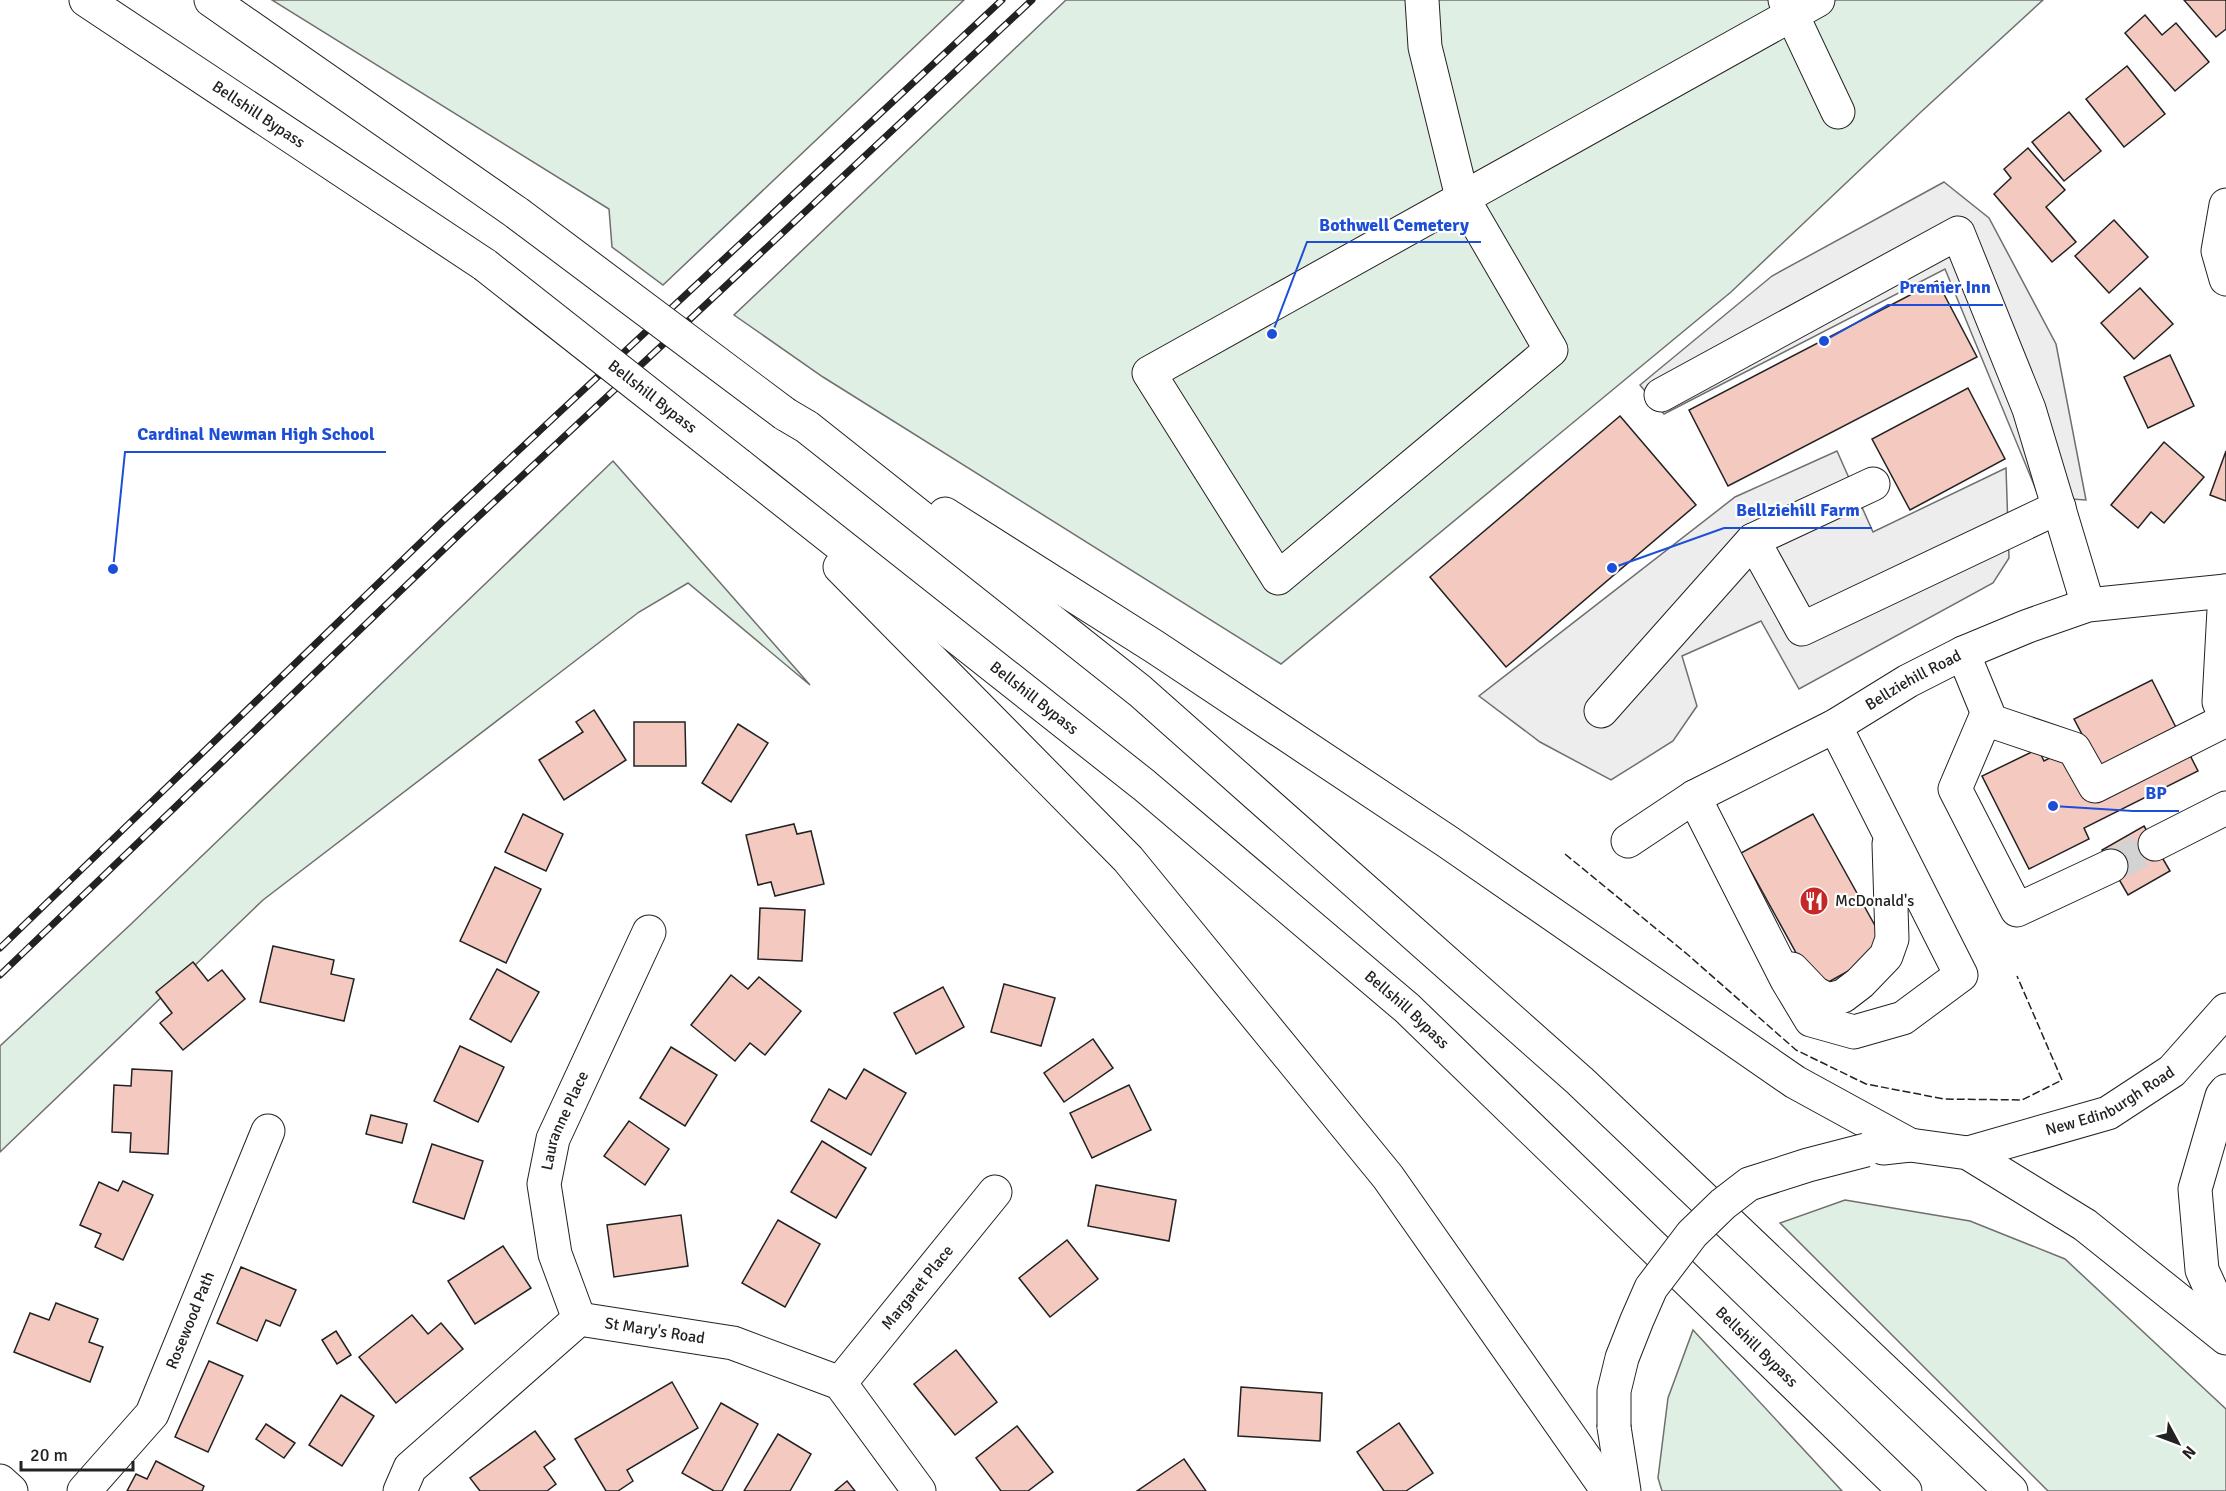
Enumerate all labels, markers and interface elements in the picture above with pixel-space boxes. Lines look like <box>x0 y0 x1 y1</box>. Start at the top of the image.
street label: Bellshill Bypass <box>208 77 309 153</box>
callout: Bothwell Cemetery <box>1307 206 1481 242</box>
text: Bothwell Cemetery <box>1319 214 1469 236</box>
callout: Premier Inn <box>1888 269 2003 305</box>
text: Premier Inn <box>1899 276 1991 298</box>
street label: Bellshill Bypass <box>604 356 701 438</box>
callout: Cardinal Newman High School <box>125 416 386 452</box>
text: Cardinal Newman High School <box>137 423 375 445</box>
callout: Bellziehill Farm <box>1724 492 1872 528</box>
text: Bellziehill Farm <box>1736 499 1860 521</box>
street label: Bellziehill Road <box>1862 646 1965 715</box>
street label: Bellshill Bypass <box>986 657 1082 739</box>
callout: BP <box>2133 775 2179 811</box>
text: BP <box>2145 782 2167 804</box>
restaurant icon: McDonald's <box>1798 885 1830 917</box>
place label: McDonald's <box>1835 891 1914 911</box>
street label: Bellshill Bypass <box>1360 966 1453 1053</box>
street label: New Edinburgh Road <box>2043 1062 2178 1140</box>
street label: Lauranne Place <box>537 1068 593 1172</box>
street label: Margaret Place <box>877 1241 958 1334</box>
street label: Rosewood Path <box>162 1269 219 1372</box>
street label: Bellshill Bypass <box>1711 1303 1802 1392</box>
street label: St Mary's Road <box>603 1313 706 1348</box>
north arrow <box>2148 1413 2208 1473</box>
scale bar <box>21 1434 134 1472</box>
text: N <box>2177 1441 2200 1463</box>
text: 20 m <box>30 1444 68 1466</box>

